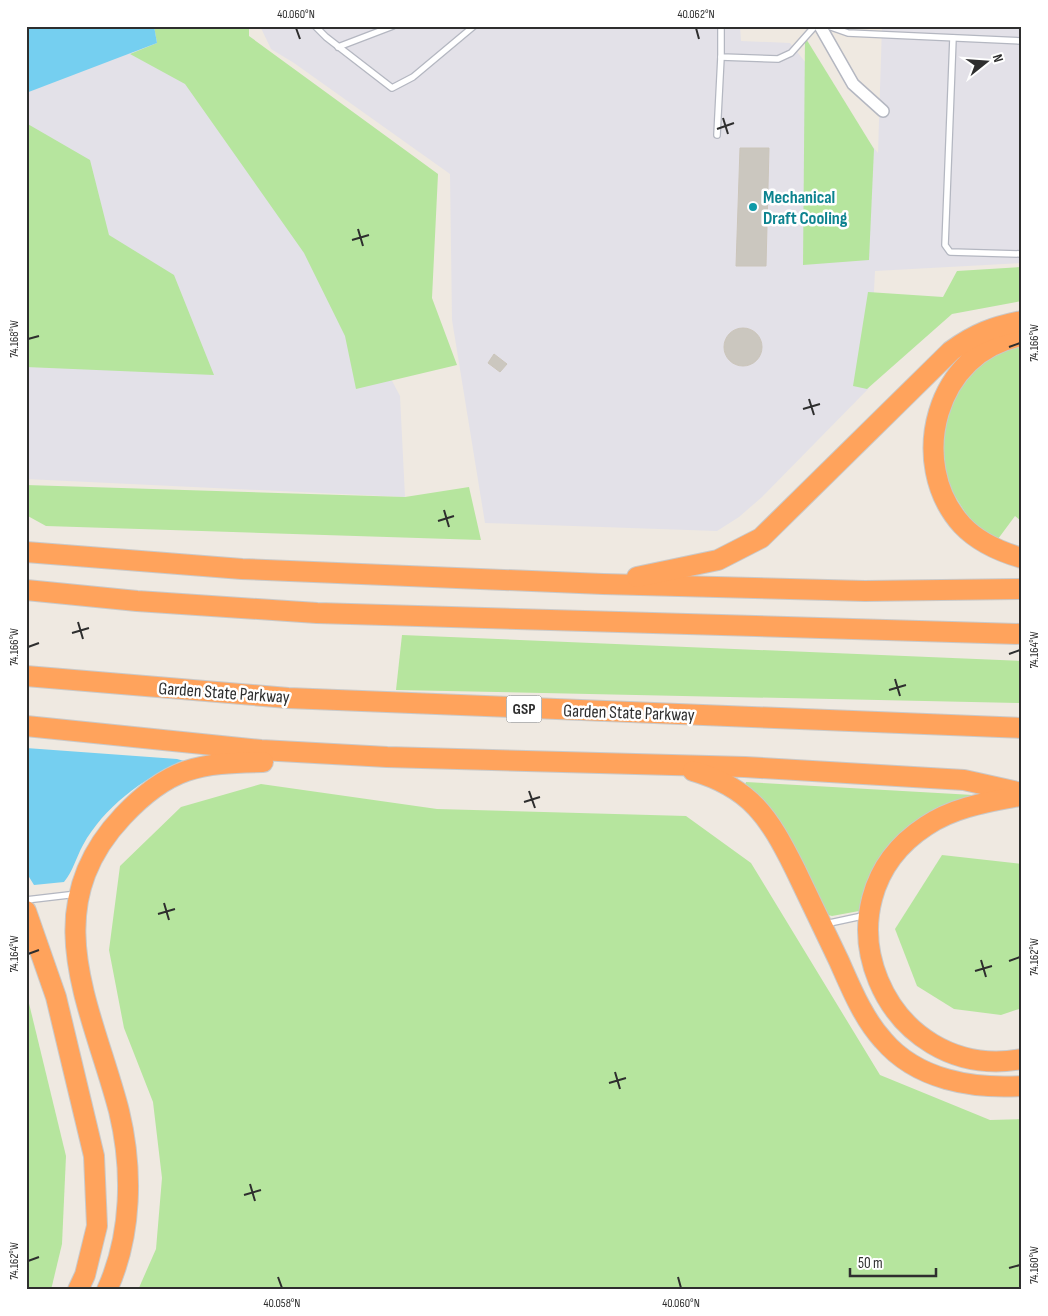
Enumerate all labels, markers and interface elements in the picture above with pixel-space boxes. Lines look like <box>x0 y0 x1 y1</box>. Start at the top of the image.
text: 40.060°N <box>277 7 315 22</box>
text: 40.062°N <box>677 7 715 22</box>
north arrow <box>960 38 1010 88</box>
text: N <box>989 52 1007 64</box>
place label: Mechanical Draft Cooling <box>763 187 848 229</box>
marker: Mechanical Draft Cooling <box>747 201 759 213</box>
text: 74.168°W <box>7 320 22 358</box>
text: 74.166°W <box>1027 324 1042 362</box>
text: 74.166°W <box>7 628 22 666</box>
text: 74.164°W <box>1027 631 1042 669</box>
street label: Garden State Parkway <box>158 678 290 708</box>
road number: GSP <box>506 696 542 722</box>
street label: Garden State Parkway <box>563 700 695 726</box>
text: 74.164°W <box>7 935 22 973</box>
text: 74.162°W <box>1027 938 1042 976</box>
text: 74.162°W <box>7 1242 22 1280</box>
scale bar <box>850 1246 937 1278</box>
text: 74.160°W <box>1027 1246 1042 1284</box>
text: 50 m <box>858 1254 883 1273</box>
text: 40.058°N <box>264 1296 300 1311</box>
text: 40.060°N <box>662 1296 700 1311</box>

